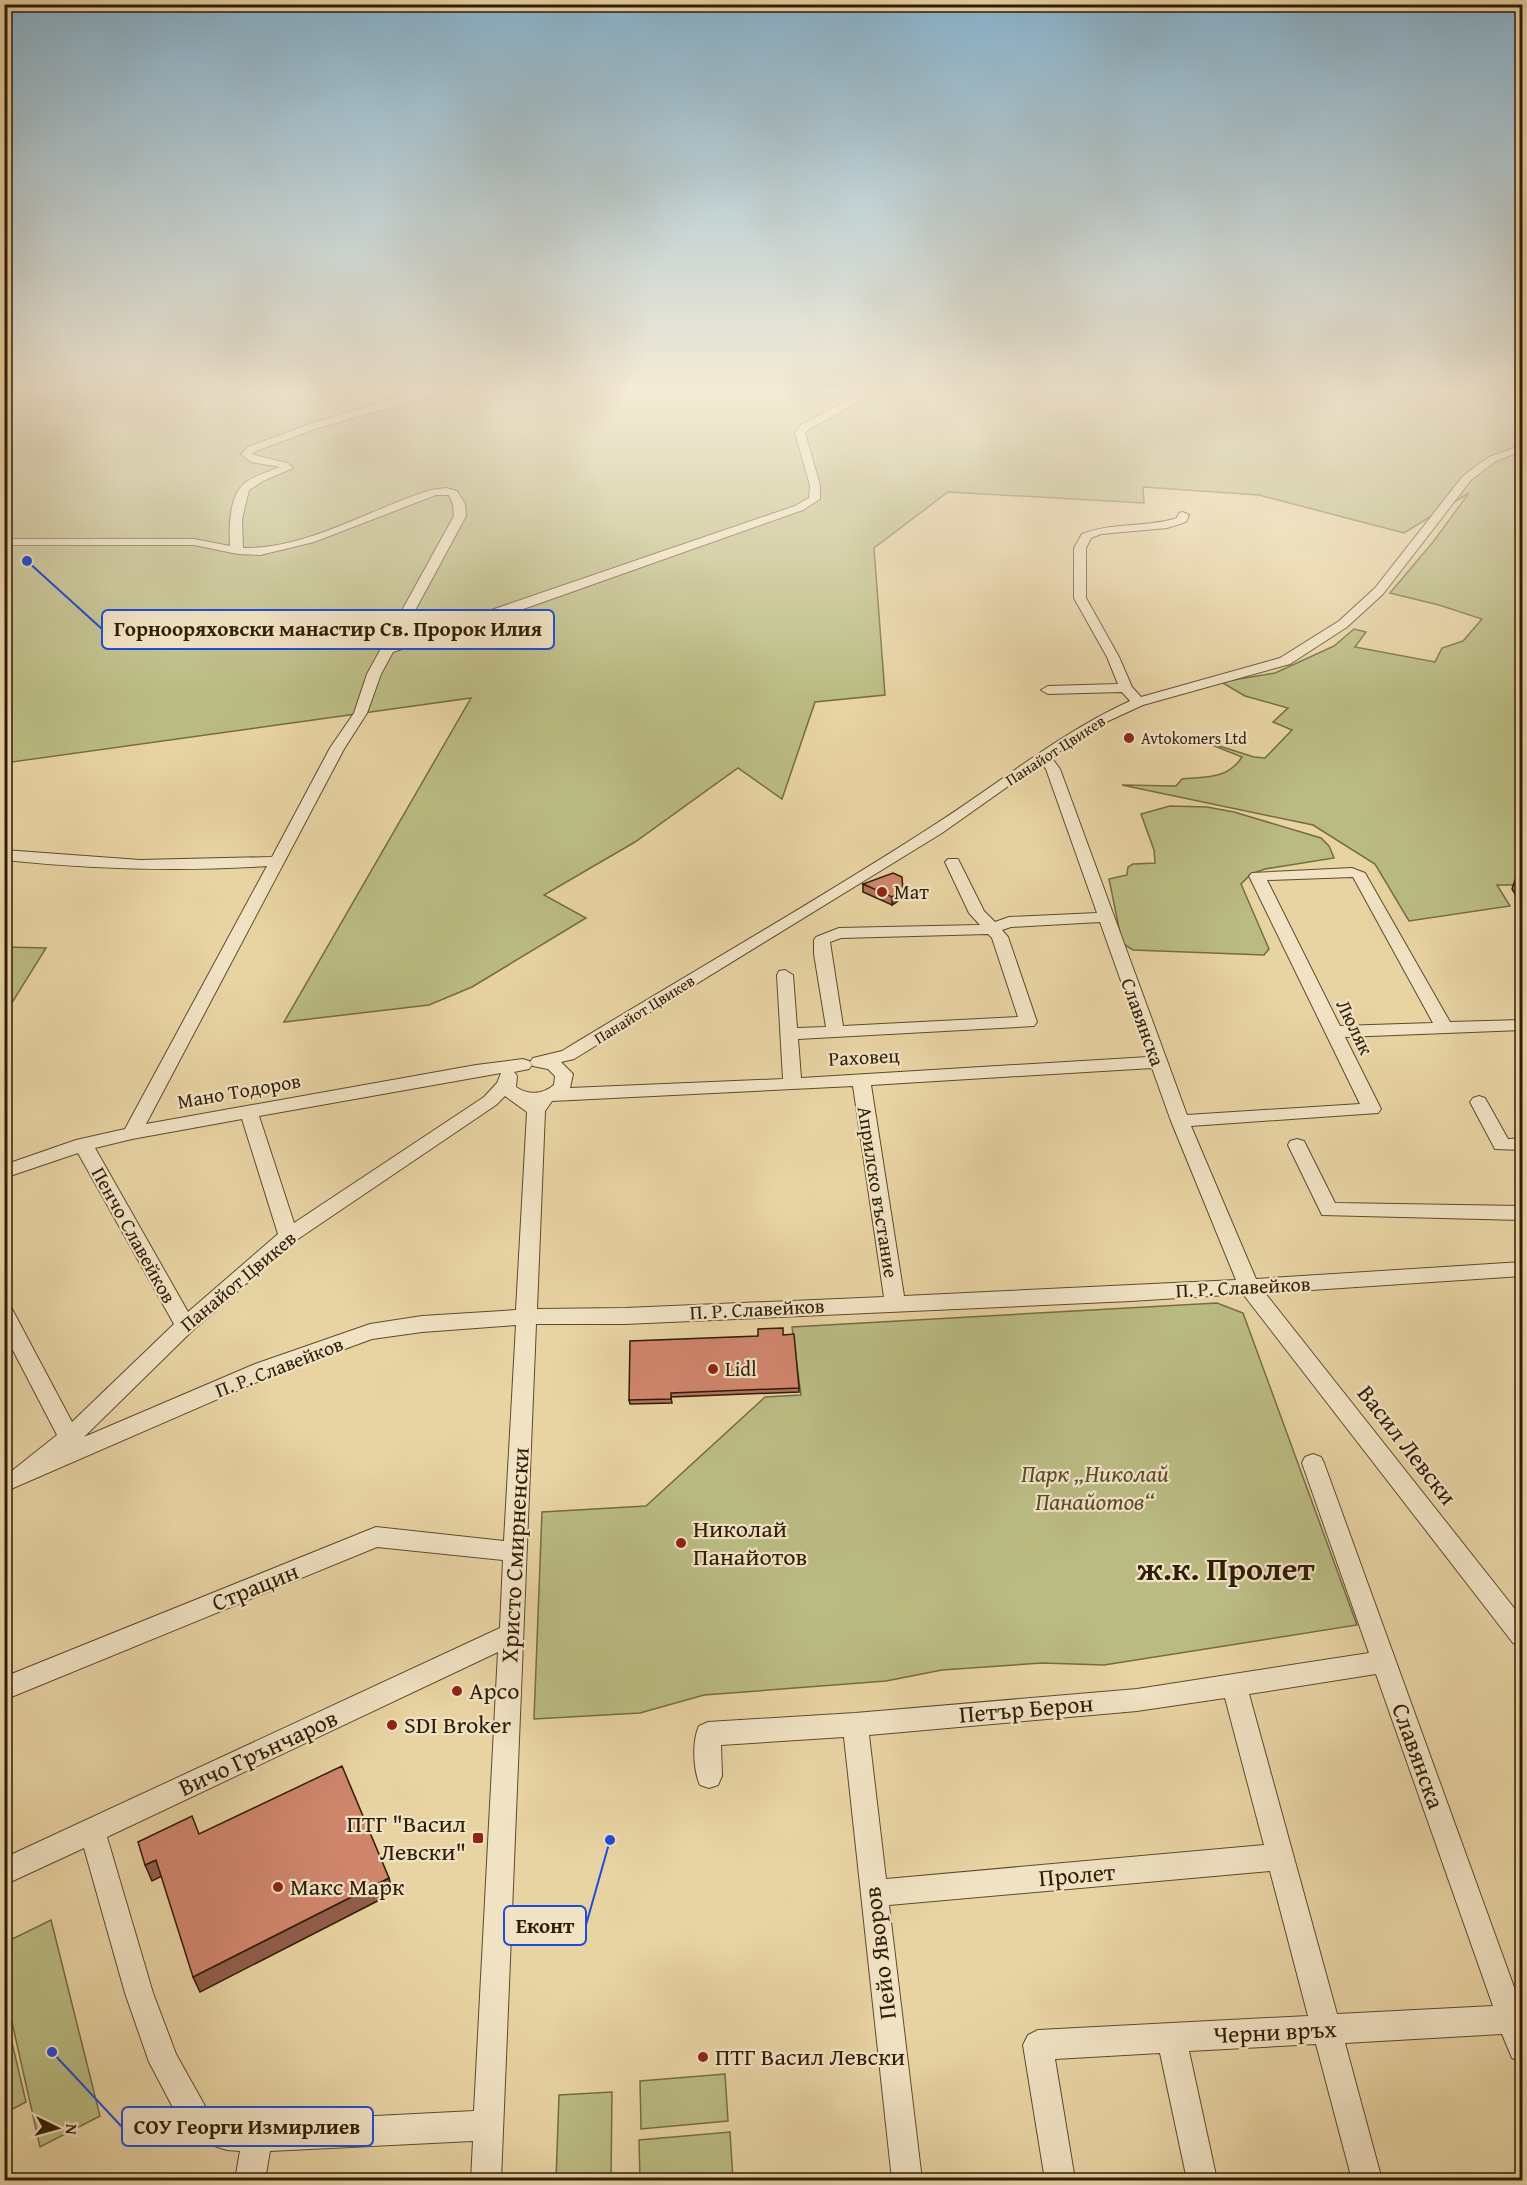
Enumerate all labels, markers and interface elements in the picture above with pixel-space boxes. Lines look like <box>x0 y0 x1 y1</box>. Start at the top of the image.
callout: Горнооряховски манастир Св. Пророк Илия <box>102 610 554 649</box>
text: Горнооряховски манастир Св. Пророк Илия <box>114 613 542 644</box>
street label: Панайот Цвикев <box>1000 708 1110 791</box>
place label: Avtokomers Ltd <box>1141 726 1247 750</box>
marker: Avtokomers Ltd <box>1122 731 1136 745</box>
place label: Мат <box>894 877 929 906</box>
marker: Мат <box>875 885 889 899</box>
street label: Панайот Цвикев <box>589 968 699 1050</box>
street label: Славянска <box>1114 974 1173 1070</box>
street label: Люляк <box>1330 994 1382 1060</box>
street label: Раховец <box>828 1040 901 1073</box>
street label: Мано Тодоров <box>175 1065 303 1116</box>
street label: Априлско въстание <box>851 1104 906 1280</box>
street label: Пенчо Славейков <box>85 1161 184 1308</box>
street label: Панайот Цвикев <box>173 1223 302 1338</box>
street label: П. Р. Славейков <box>1175 1268 1311 1305</box>
street label: П. Р. Славейков <box>689 1290 825 1327</box>
street label: П. Р. Славейков <box>211 1329 347 1404</box>
place label: Lidl <box>725 1354 757 1383</box>
marker: Lidl <box>706 1362 720 1376</box>
street label: Васил Левски <box>1349 1377 1466 1512</box>
street label: Христо Смирненски <box>491 1446 538 1664</box>
park label: Парк „Николай Панайотов“ <box>1021 1456 1169 1519</box>
place label: Николай Панайотов <box>693 1511 807 1574</box>
marker: Николай Панайотов <box>674 1536 688 1550</box>
district label: ж.к. Пролет <box>1137 1545 1316 1592</box>
street label: Страцин <box>206 1553 304 1620</box>
place label: Арсо <box>469 1673 519 1708</box>
marker: Арсо <box>450 1684 464 1698</box>
street label: Петър Берон <box>957 1685 1095 1732</box>
street label: Славянска <box>1383 1698 1454 1814</box>
street label: Вичо Грънчаров <box>172 1700 343 1805</box>
place label: SDI Broker <box>404 1707 511 1742</box>
marker: SDI Broker <box>385 1718 399 1732</box>
place label: ПТГ "Васил Левски" <box>346 1806 466 1869</box>
marker: ПТГ "Васил Левски" <box>471 1831 485 1845</box>
street label: Пролет <box>1037 1854 1117 1895</box>
place label: Макс Марк <box>290 1869 405 1904</box>
marker: Макс Марк <box>271 1880 285 1894</box>
street label: Пейо Яворов <box>854 1885 905 2021</box>
callout: Еконт <box>504 1906 586 1945</box>
text: Еконт <box>516 1910 575 1941</box>
street label: Черни връх <box>1212 2011 1338 2052</box>
place label: ПТГ Васил Левски <box>715 2039 905 2074</box>
marker: ПТГ Васил Левски <box>696 2050 710 2064</box>
north arrow <box>27 2098 87 2158</box>
callout: СОУ Георги Измирлиев <box>122 2107 373 2146</box>
text: СОУ Георги Измирлиев <box>134 2111 360 2142</box>
text: N <box>59 2123 84 2136</box>

